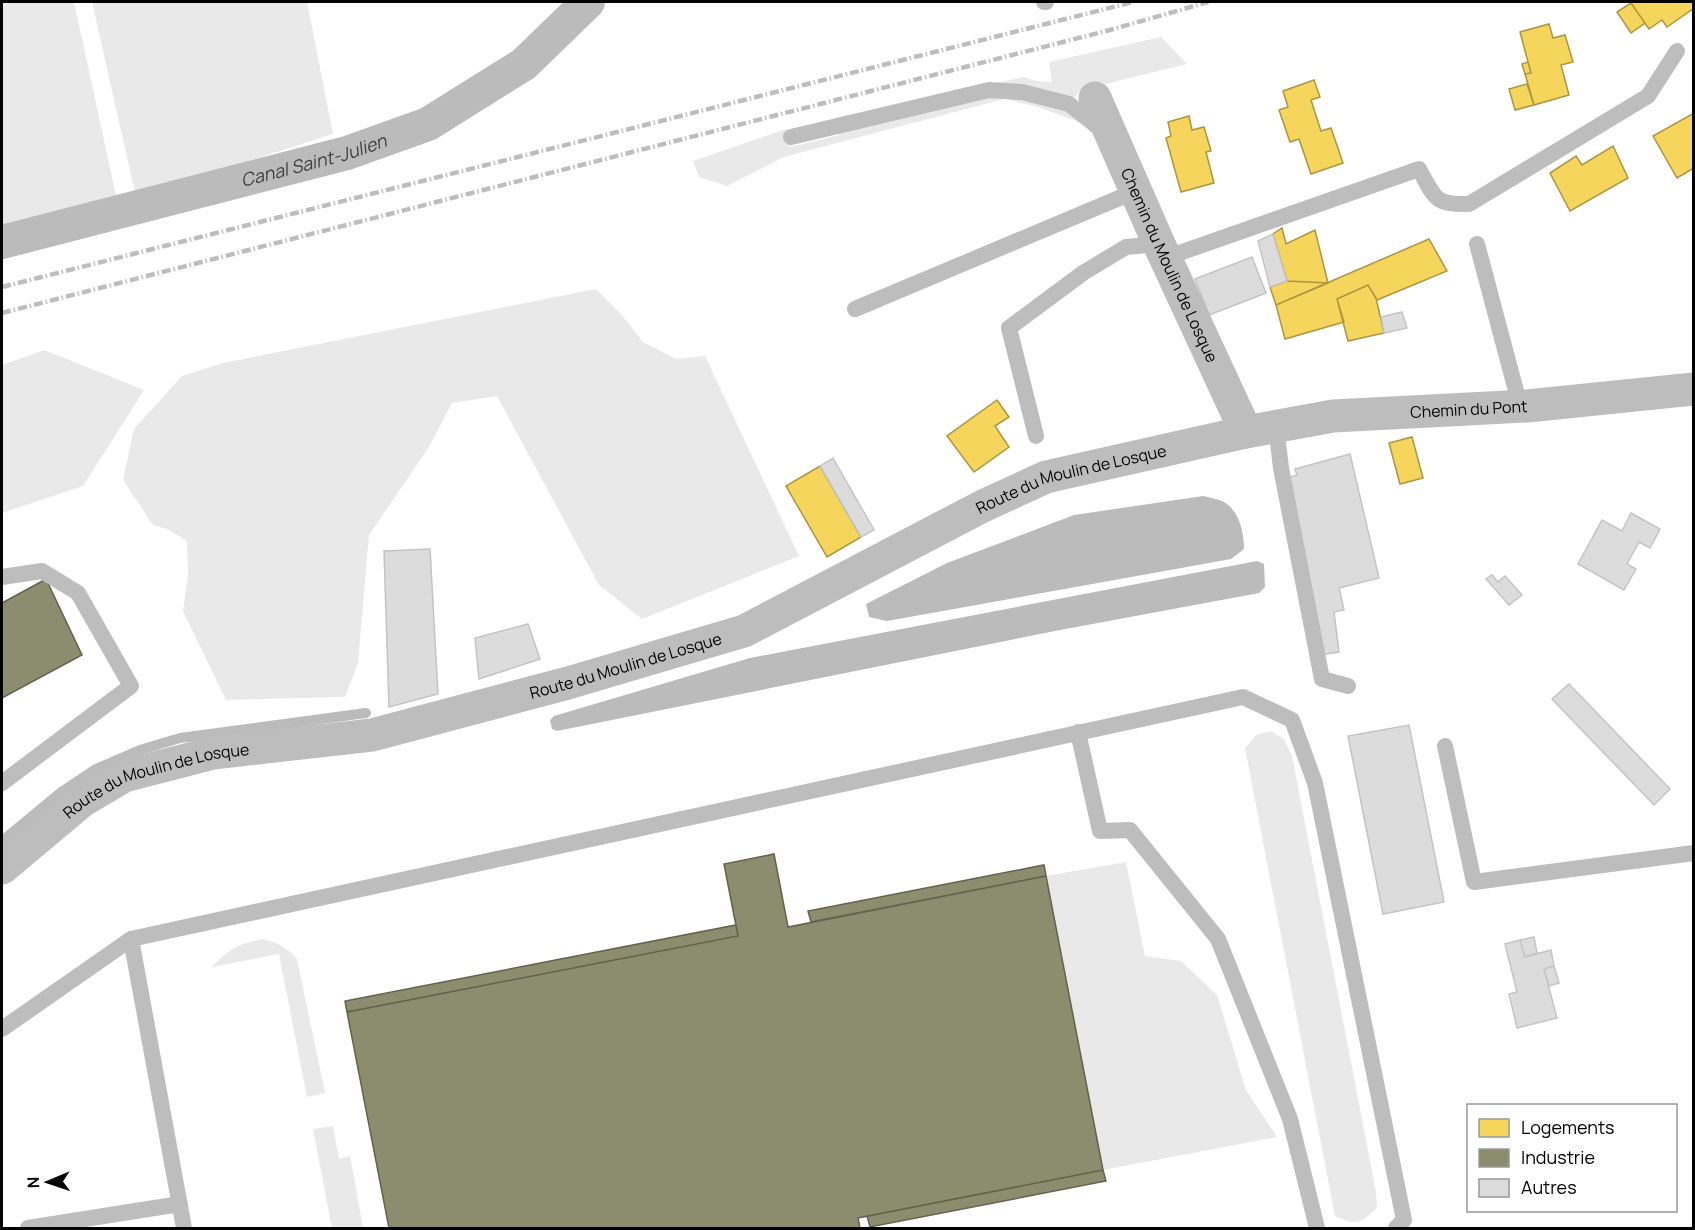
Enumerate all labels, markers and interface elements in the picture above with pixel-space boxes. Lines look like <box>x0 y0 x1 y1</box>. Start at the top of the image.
water label: Canal Saint-Julien <box>238 128 391 192</box>
street label: Chemin du Moulin de Losque <box>1116 164 1223 366</box>
street label: Chemin du Pont <box>1410 395 1528 423</box>
street label: Route du Moulin de Losque <box>972 439 1168 519</box>
street label: Route du Moulin de Losque <box>527 627 724 704</box>
street label: Route du Moulin de Losque <box>58 738 250 823</box>
legend <box>1467 1104 1677 1212</box>
text: Logements <box>1521 1115 1615 1139</box>
text: Industrie <box>1521 1145 1595 1169</box>
north arrow <box>18 1152 78 1212</box>
text: Autres <box>1521 1175 1577 1199</box>
text: N <box>22 1176 44 1189</box>

